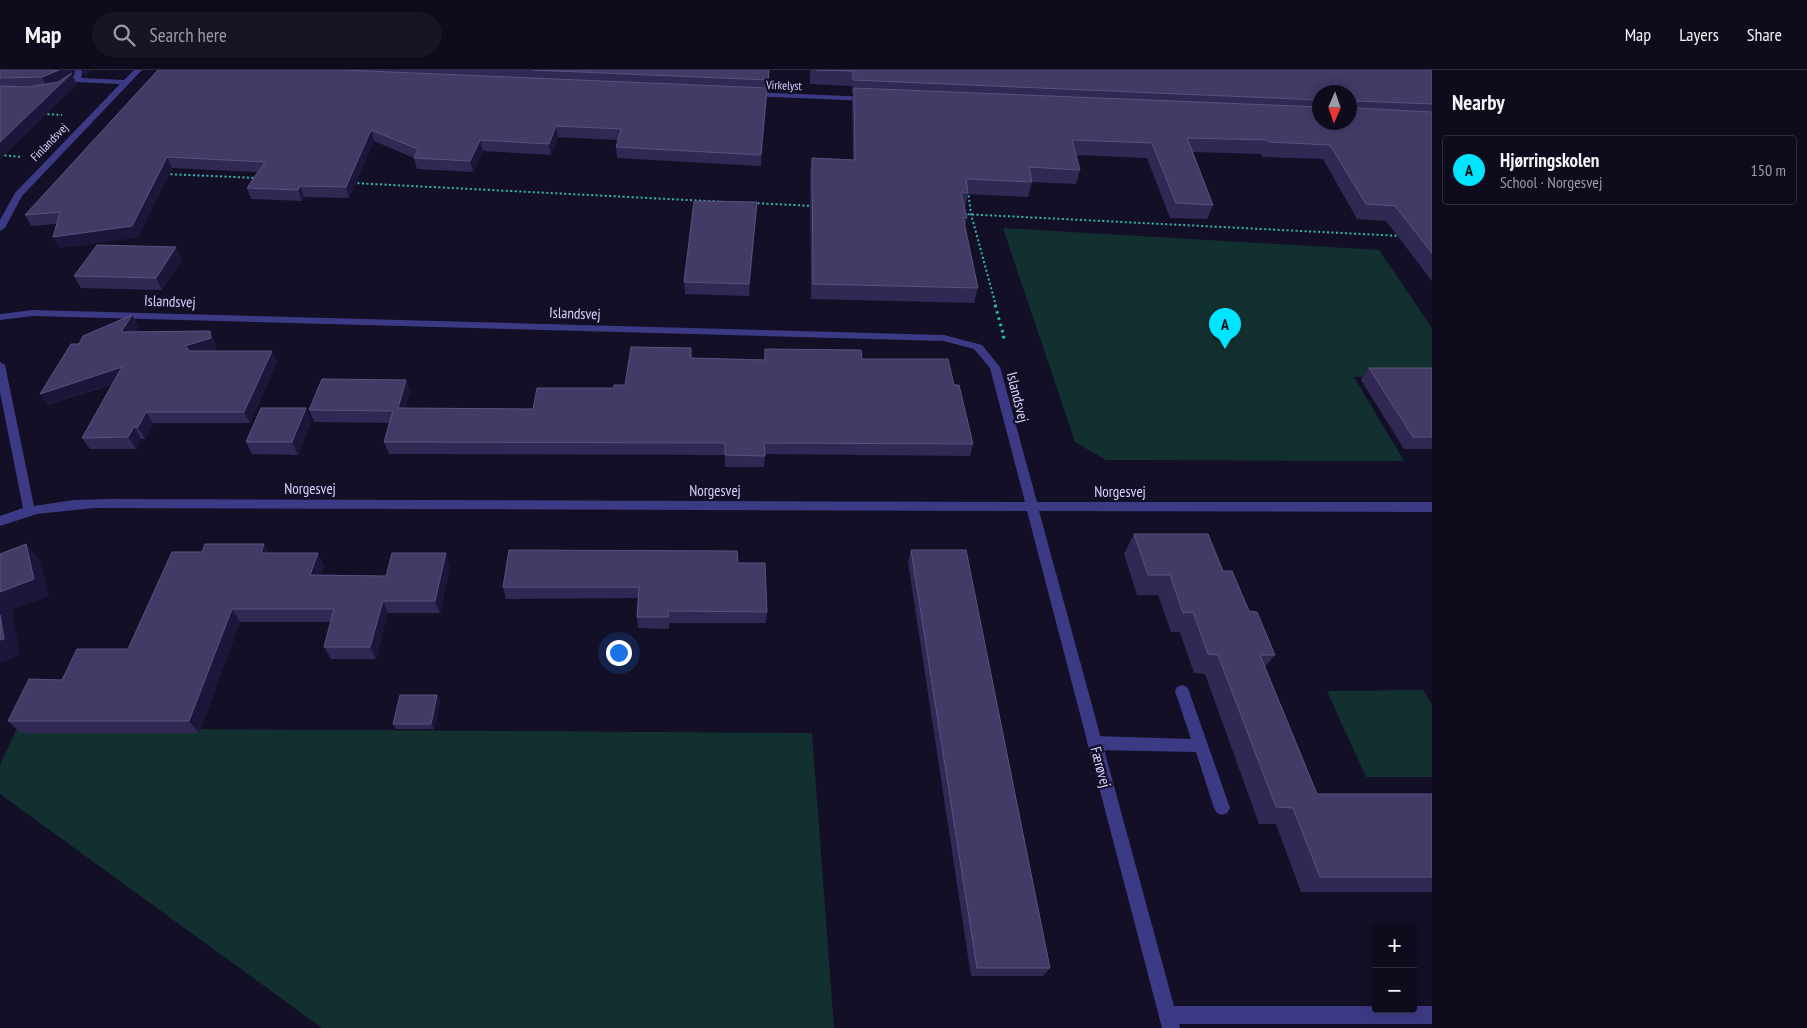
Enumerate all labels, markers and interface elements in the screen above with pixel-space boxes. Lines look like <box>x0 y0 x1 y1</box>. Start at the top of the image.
search box <box>92 12 442 57</box>
text: Map <box>25 19 62 50</box>
icon: search <box>110 21 138 49</box>
text: Search here <box>150 23 227 47</box>
text: Map <box>1625 23 1651 46</box>
text: Layers <box>1679 23 1719 46</box>
text: Share <box>1747 23 1782 46</box>
street label: Virkelyst <box>765 77 803 93</box>
north arrow <box>1312 85 1357 130</box>
text: Nearby <box>1452 89 1505 116</box>
street label: Finlandsvej <box>27 120 71 164</box>
text: Hjørringskolen <box>1500 148 1599 172</box>
text: A <box>1465 160 1473 180</box>
text: 150 m <box>1751 160 1786 180</box>
text: School · Norgesvej <box>1500 172 1602 192</box>
street label: Islandsvej <box>144 291 196 311</box>
street label: Islandsvej <box>549 303 601 323</box>
pin: A <box>1209 308 1241 349</box>
street label: Islandsvej <box>1003 370 1033 424</box>
street label: Norgesvej <box>284 479 336 498</box>
street label: Norgesvej <box>689 481 741 500</box>
street label: Norgesvej <box>1094 482 1146 501</box>
your location <box>606 640 632 666</box>
street label: Færøvej <box>1086 744 1116 790</box>
map controls <box>1372 923 1417 1013</box>
button: + <box>1372 923 1417 968</box>
button: − <box>1372 968 1417 1013</box>

